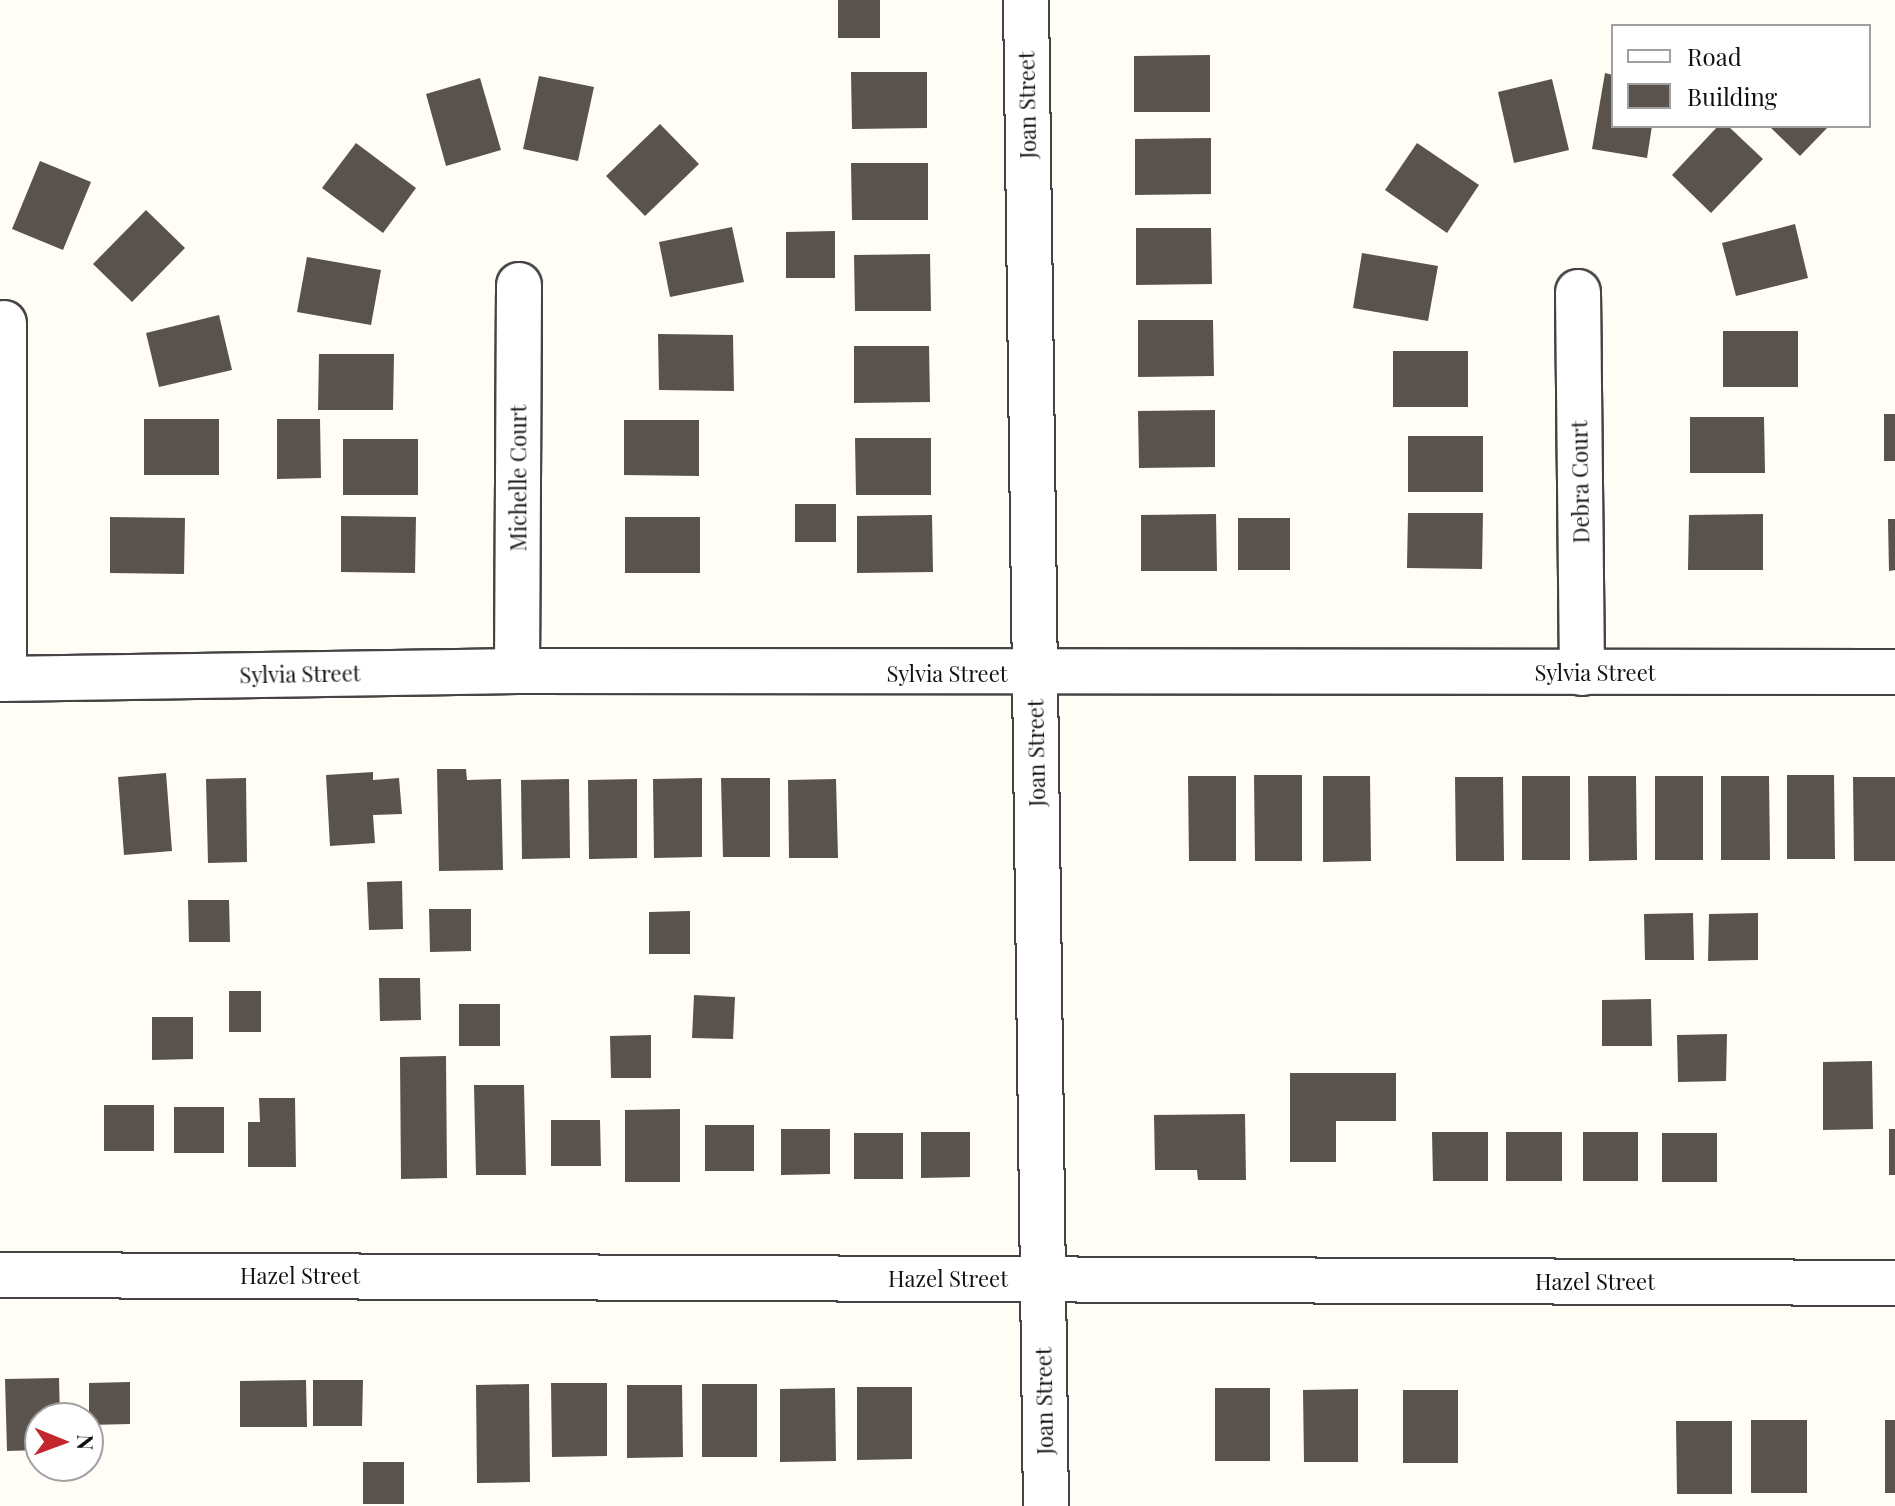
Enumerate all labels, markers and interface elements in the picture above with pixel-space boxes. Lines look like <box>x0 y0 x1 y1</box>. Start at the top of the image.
legend <box>1611 24 1871 128</box>
text: Road <box>1687 40 1742 72</box>
street label: Joan Street <box>1013 51 1041 159</box>
text: Building <box>1687 80 1777 112</box>
street label: Michelle Court <box>505 405 531 551</box>
street label: Debra Court <box>1566 420 1594 544</box>
street label: Sylvia Street <box>239 660 361 688</box>
street label: Sylvia Street <box>1534 660 1656 686</box>
street label: Sylvia Street <box>886 661 1008 687</box>
street label: Joan Street <box>1022 699 1050 807</box>
street label: Hazel Street <box>240 1263 360 1289</box>
street label: Hazel Street <box>888 1266 1008 1292</box>
street label: Hazel Street <box>1535 1269 1655 1295</box>
street label: Joan Street <box>1030 1347 1058 1455</box>
north arrow <box>24 1402 104 1482</box>
text: N <box>71 1434 101 1451</box>

